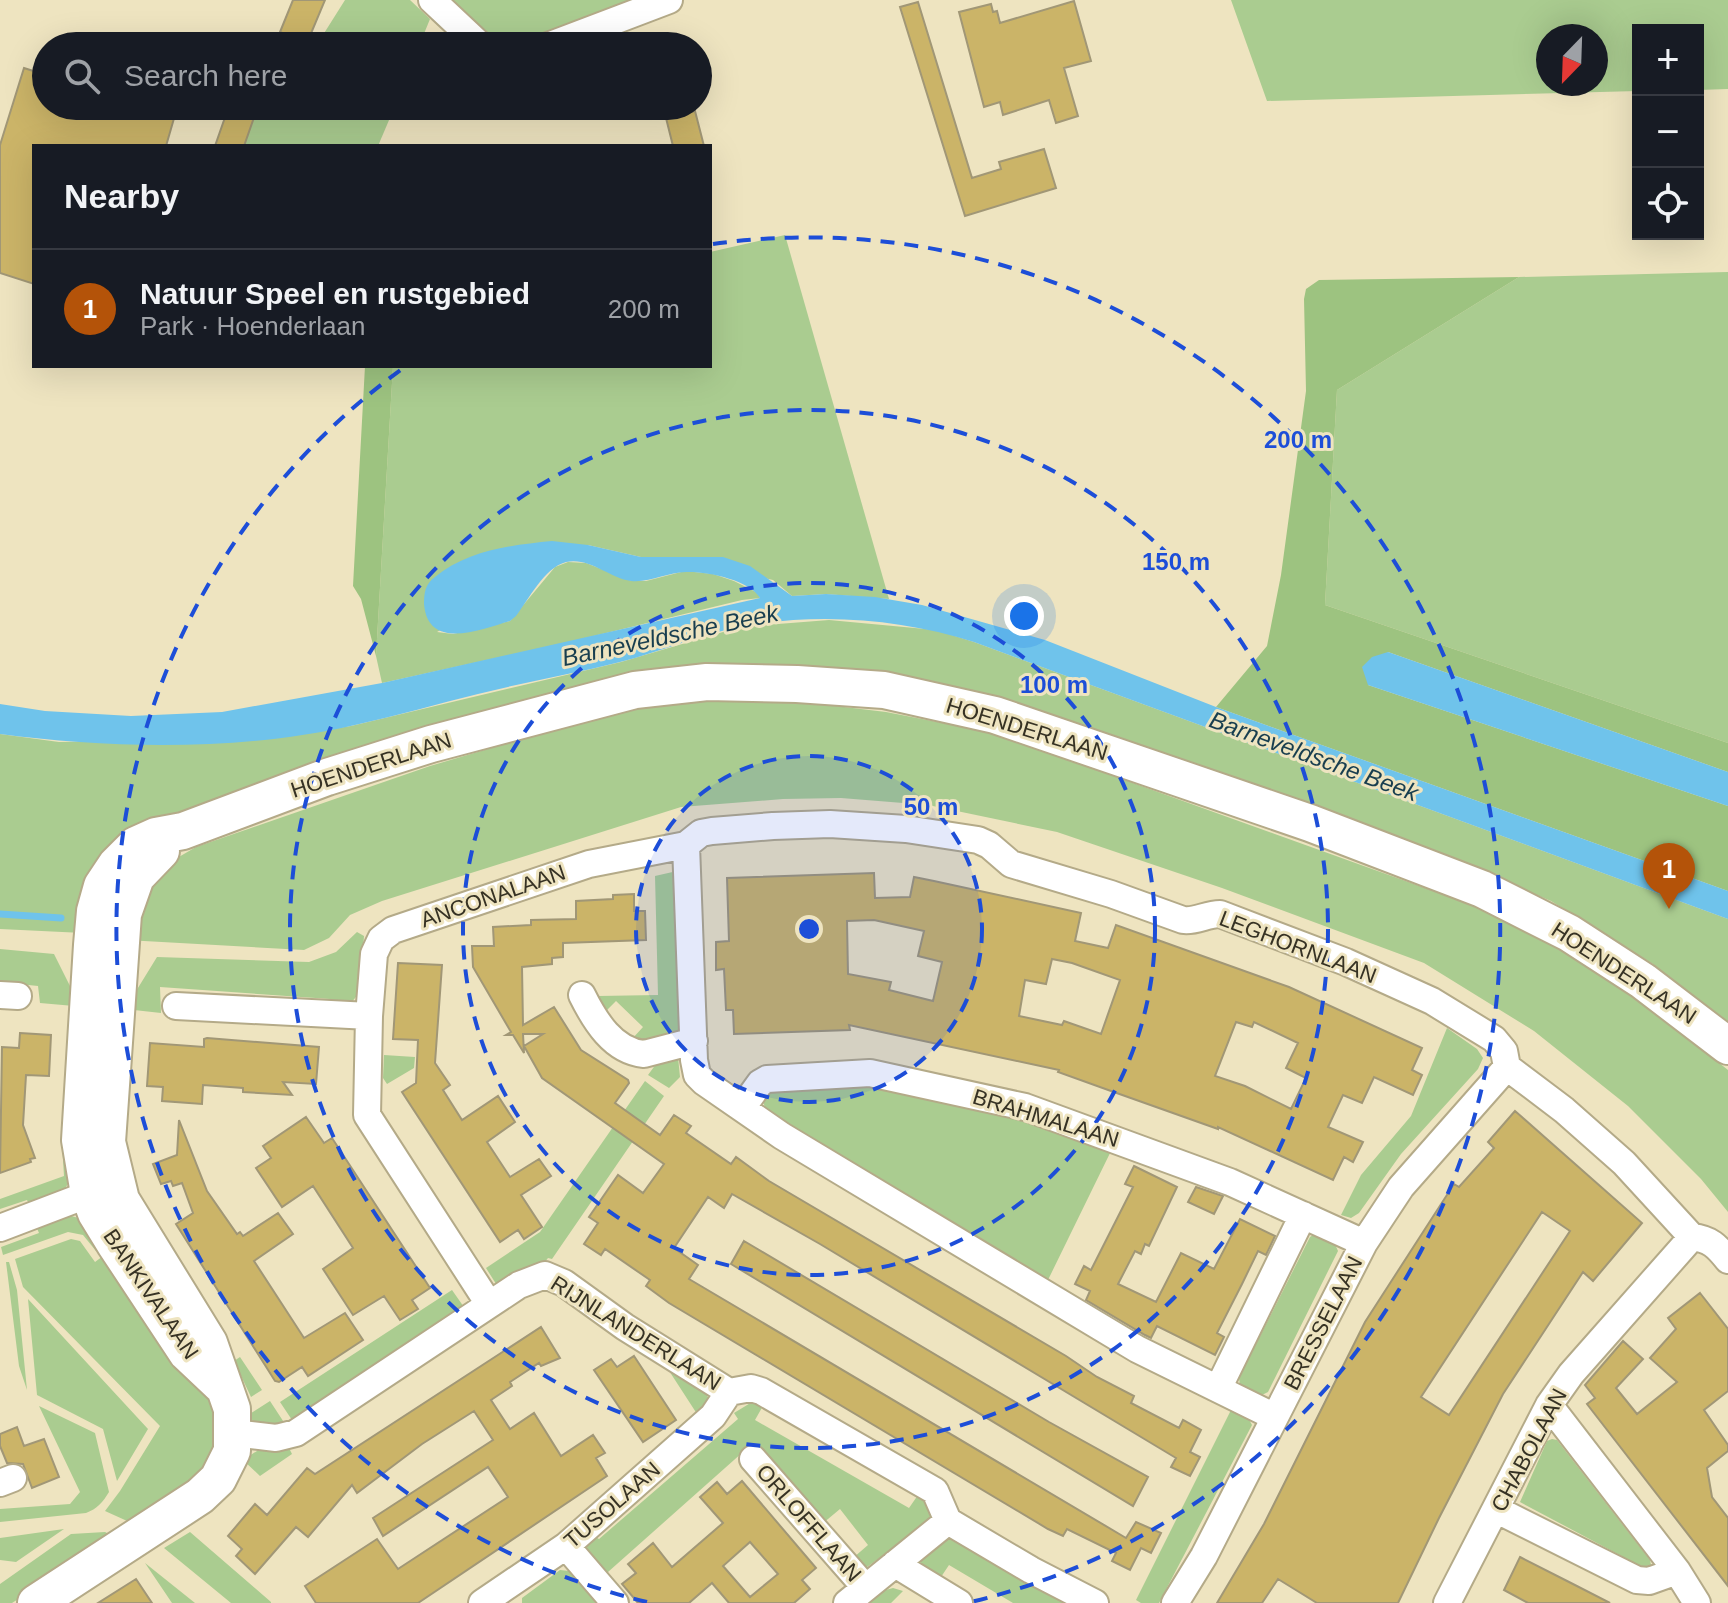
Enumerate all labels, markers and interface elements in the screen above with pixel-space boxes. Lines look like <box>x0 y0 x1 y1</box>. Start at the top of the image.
north arrow <box>1536 24 1608 96</box>
map controls <box>1632 24 1704 240</box>
button: + <box>1632 24 1704 96</box>
search box <box>32 32 712 120</box>
icon: search <box>60 54 104 98</box>
text: Search here <box>124 59 287 92</box>
button: − <box>1632 96 1704 168</box>
button: locate <box>1632 168 1704 240</box>
text: Nearby <box>64 177 179 215</box>
text: Natuur Speel en rustgebied <box>140 277 530 310</box>
text: 1 <box>83 294 97 324</box>
text: 200 m <box>608 294 680 324</box>
text: Park · Hoenderlaan <box>140 311 365 341</box>
text: 200 m <box>1264 426 1332 453</box>
text: 150 m <box>1142 548 1210 575</box>
your location <box>1004 596 1044 636</box>
water label: Barneveldsche Beek <box>560 598 782 671</box>
text: 100 m <box>1020 671 1088 698</box>
street label: HOENDERLAAN <box>943 693 1111 765</box>
water label: Barneveldsche Beek <box>1206 706 1424 807</box>
street label: HOENDERLAAN <box>287 727 455 803</box>
text: 50 m <box>904 793 958 820</box>
pin: 1 <box>1643 843 1695 909</box>
street label: ANCONALAAN <box>417 860 569 932</box>
street label: LEGHORNLAAN <box>1216 906 1380 988</box>
centre of rings <box>795 915 823 943</box>
street label: HOENDERLAAN <box>1547 917 1701 1029</box>
street label: BRAHMALAAN <box>970 1084 1122 1152</box>
street label: BANKIVALAAN <box>98 1224 204 1364</box>
street label: BRESSELAAN <box>1279 1252 1367 1394</box>
street label: RIJNLANDERLAAN <box>546 1271 726 1395</box>
street label: CHABOLAAN <box>1486 1384 1572 1516</box>
street label: TUSOLAAN <box>559 1457 665 1553</box>
street label: ORLOFFLAAN <box>751 1459 867 1587</box>

